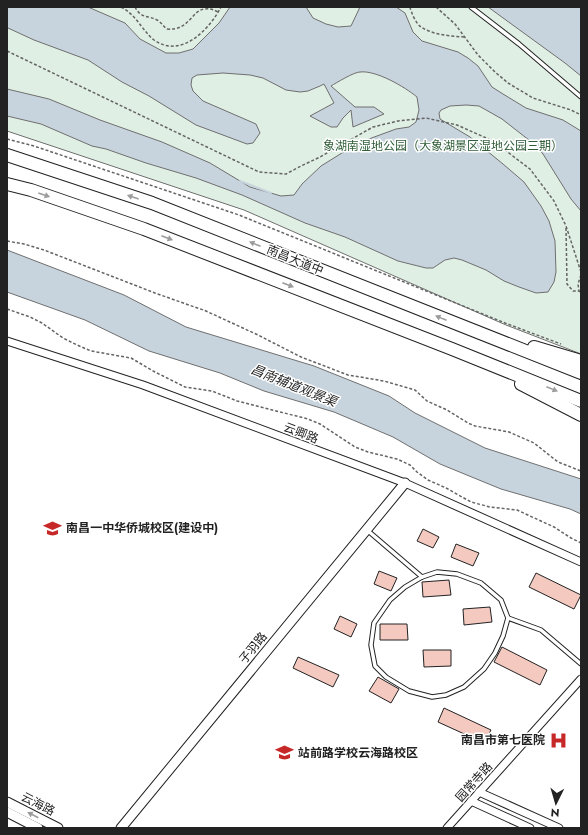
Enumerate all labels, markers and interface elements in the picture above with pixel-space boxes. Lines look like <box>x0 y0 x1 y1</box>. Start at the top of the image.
park label: 象湖南湿地公园（大象湖景区湿地公园三期） <box>323 137 563 155</box>
one-way arrow <box>39 192 51 198</box>
one-way arrow <box>127 194 139 200</box>
one-way arrow <box>161 236 173 242</box>
street label: 南昌大道中 <box>264 240 326 280</box>
one-way arrow <box>249 241 260 247</box>
one-way arrow <box>283 283 295 289</box>
one-way arrow <box>434 314 446 320</box>
water label: 昌南辅道观景渠 <box>248 360 341 412</box>
one-way arrow <box>547 387 559 393</box>
street label: 云卿路 <box>281 418 321 448</box>
school or university icon: 南昌一中华侨城校区(建设中) <box>43 518 63 538</box>
place label: 南昌一中华侨城校区(建设中) <box>66 519 218 537</box>
street label: 子羽路 <box>235 628 271 668</box>
hospital icon: 南昌市第七医院 <box>548 730 568 750</box>
place label: 南昌市第七医院 <box>461 731 545 749</box>
school or university icon: 站前路学校云海路校区 <box>275 743 295 763</box>
place label: 站前路学校云海路校区 <box>298 744 418 762</box>
street label: 园常寺路 <box>451 758 497 806</box>
north arrow <box>536 783 576 823</box>
street label: 云海路 <box>18 788 58 820</box>
text: N <box>550 805 560 821</box>
one-way arrow <box>27 812 39 818</box>

